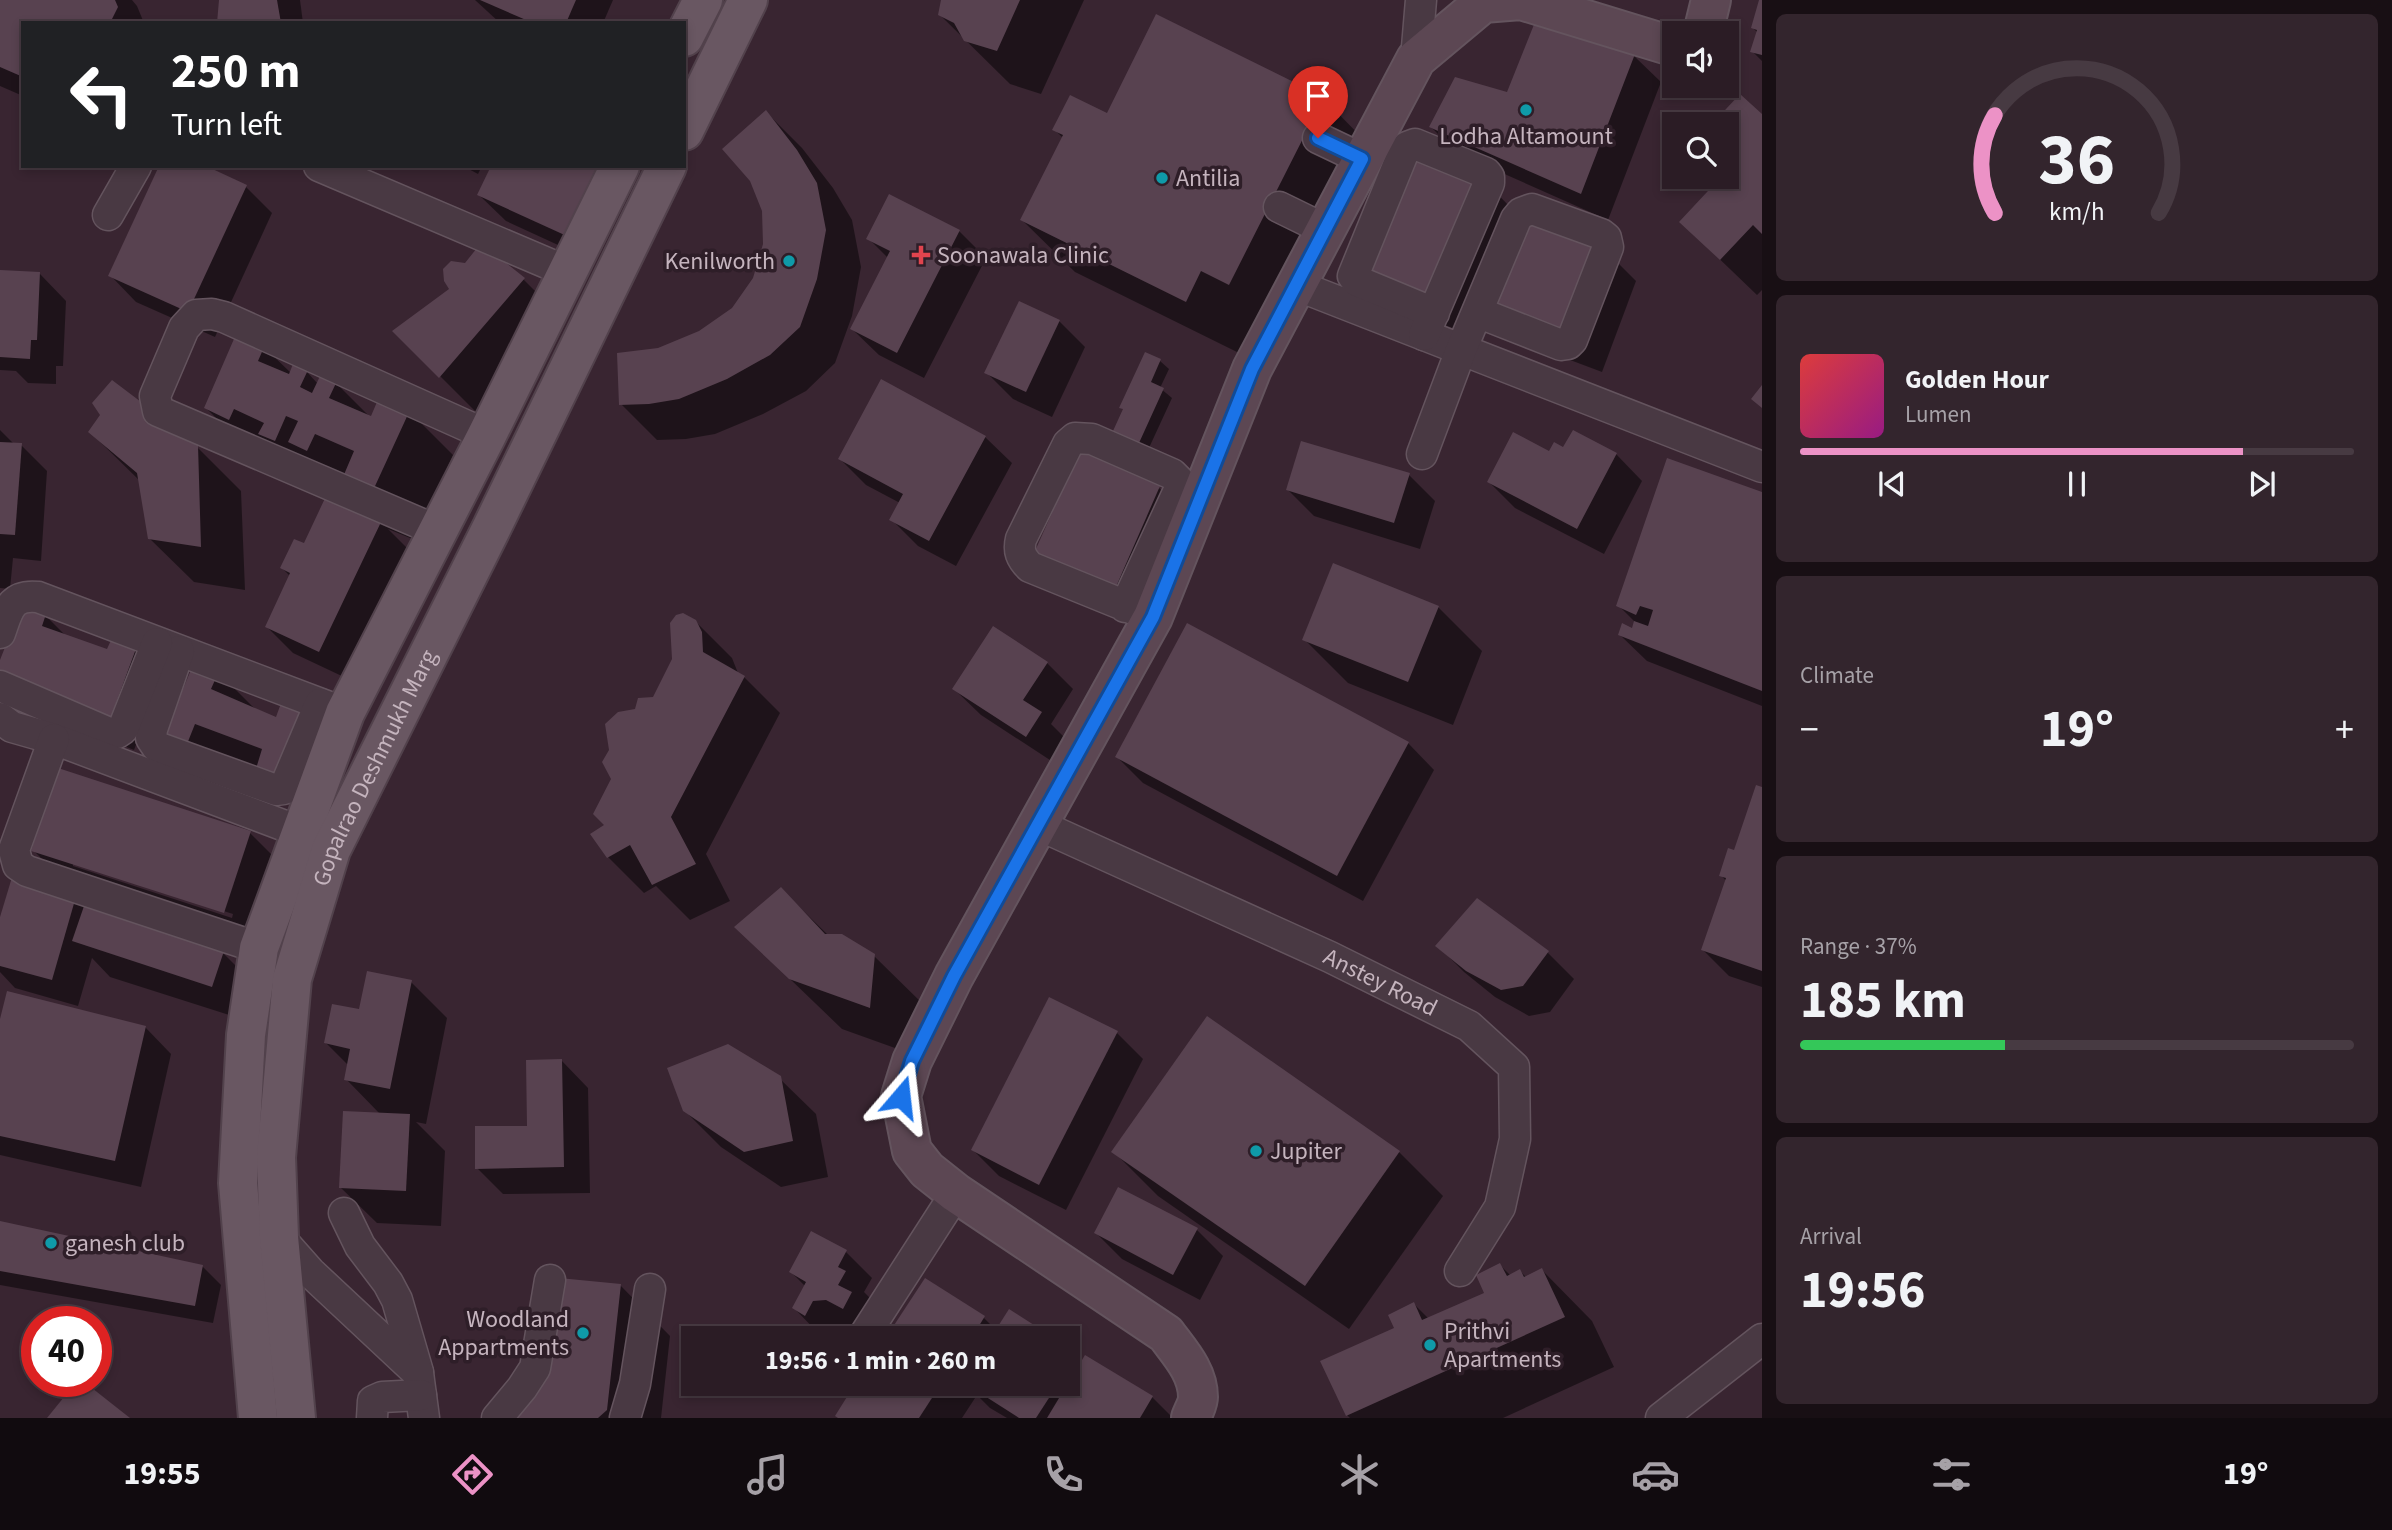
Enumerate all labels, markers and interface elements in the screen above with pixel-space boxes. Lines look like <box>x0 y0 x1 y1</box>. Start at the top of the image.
map controls <box>1662 21 1739 189</box>
button: sound <box>1662 21 1739 98</box>
text: 250 m <box>171 37 300 107</box>
icon: left <box>56 49 147 140</box>
pin <box>1288 66 1348 138</box>
icon: arrive <box>1299 77 1337 115</box>
text: Turn left <box>171 102 282 148</box>
marker: Lodha Altamount <box>1518 102 1534 118</box>
text: 36 <box>2039 109 2115 213</box>
button: search <box>1662 112 1739 189</box>
place label: Lodha Altamount <box>1439 119 1613 154</box>
place label: Antilia <box>1176 161 1240 196</box>
marker: Antilia <box>1154 170 1170 186</box>
text: km/h <box>2049 194 2105 230</box>
place label: Soonawala Clinic <box>937 238 1109 273</box>
place label: Kenilworth <box>665 244 775 279</box>
marker: Soonawala Clinic <box>911 245 931 265</box>
marker: Kenilworth <box>781 253 797 269</box>
text: Golden Hour <box>1905 361 2049 398</box>
text: Lumen <box>1905 398 1972 431</box>
icon: previous <box>1873 465 1911 503</box>
icon: pause <box>2058 465 2096 503</box>
icon: next <box>2243 465 2281 503</box>
street label: Gopalrao Deshmukh Marg <box>304 643 446 890</box>
text: Climate <box>1800 659 1874 692</box>
text: 19° <box>2040 693 2114 767</box>
text: − <box>1800 703 1819 757</box>
text: + <box>2335 703 2354 757</box>
text: Range · 37% <box>1800 930 1917 963</box>
street label: Anstey Road <box>1318 939 1444 1025</box>
text: 185 km <box>1800 964 1966 1038</box>
position arrow <box>864 1060 938 1134</box>
place label: Jupiter <box>1270 1134 1342 1169</box>
marker: Jupiter <box>1248 1143 1264 1159</box>
text: Arrival <box>1800 1220 1862 1253</box>
place label: ganesh club <box>65 1226 185 1261</box>
marker: ganesh club <box>43 1235 59 1251</box>
text: 19:56 <box>1800 1254 1925 1328</box>
place label: Woodland Appartments <box>438 1302 569 1365</box>
speed limit sign: 40 <box>21 1306 112 1397</box>
place label: Prithvi Apartments <box>1444 1314 1561 1377</box>
marker: Woodland Appartments <box>575 1325 591 1341</box>
marker: Prithvi Apartments <box>1422 1337 1438 1353</box>
text: 19:56 · 1 min · 260 m <box>765 1342 996 1379</box>
icon: directions <box>448 1450 497 1499</box>
icon: music <box>743 1450 792 1499</box>
icon: phone <box>1039 1450 1088 1499</box>
icon: climate <box>1335 1450 1384 1499</box>
icon: car <box>1631 1450 1680 1499</box>
icon: filters <box>1927 1450 1976 1499</box>
text: 19:55 <box>123 1451 201 1497</box>
text: 19° <box>2223 1451 2268 1497</box>

